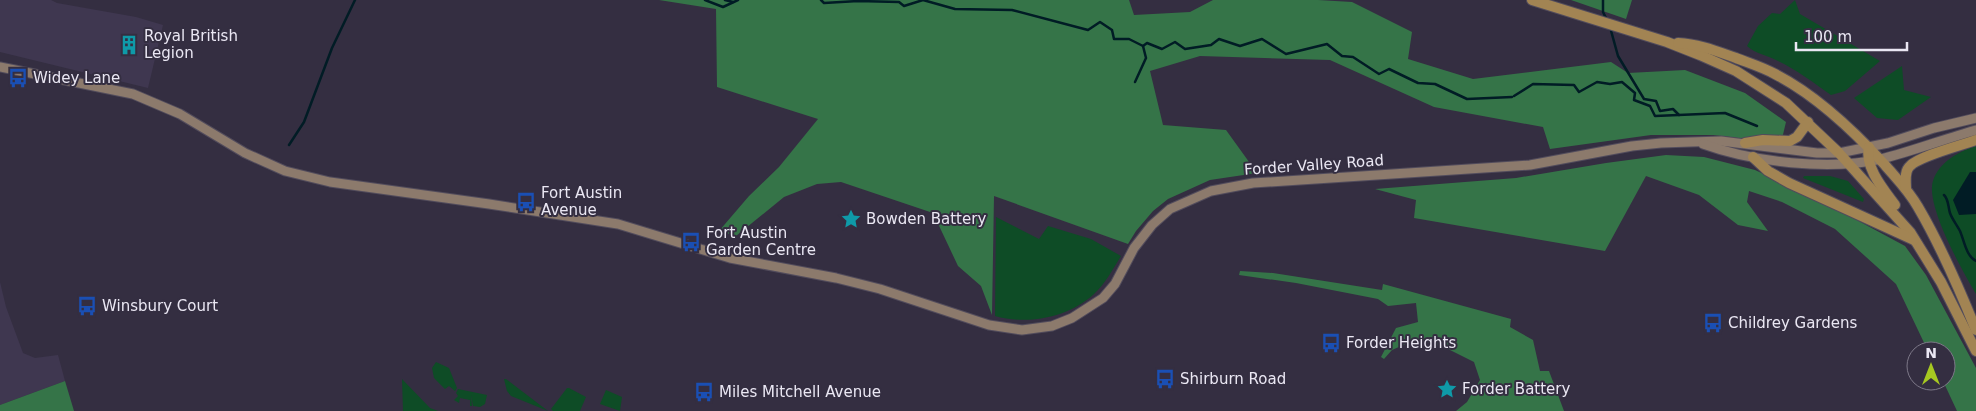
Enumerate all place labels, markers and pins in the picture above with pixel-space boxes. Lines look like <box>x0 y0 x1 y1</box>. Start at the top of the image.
place label: Royal British Legion <box>144 27 238 62</box>
building icon: Royal British Legion <box>118 34 140 56</box>
bus stop icon: Widey Lane <box>7 67 29 89</box>
place label: Widey Lane <box>33 69 120 87</box>
place label: Fort Austin Avenue <box>541 184 622 219</box>
bus stop icon: Fort Austin Avenue <box>515 191 537 213</box>
place icon: Bowden Battery <box>840 208 862 230</box>
place label: Bowden Battery <box>866 210 986 228</box>
place label: Fort Austin Garden Centre <box>706 224 816 259</box>
bus stop icon: Fort Austin Garden Centre <box>680 231 702 253</box>
bus stop icon: Winsbury Court <box>76 295 98 317</box>
place label: Winsbury Court <box>102 297 218 315</box>
bus stop icon: Childrey Gardens <box>1702 312 1724 334</box>
place label: Childrey Gardens <box>1728 314 1858 332</box>
bus stop icon: Forder Heights <box>1320 332 1342 354</box>
place label: Forder Heights <box>1346 334 1456 352</box>
bus stop icon: Shirburn Road <box>1154 368 1176 390</box>
place label: Shirburn Road <box>1180 370 1286 388</box>
place icon: Forder Battery <box>1436 378 1458 400</box>
place label: Forder Battery <box>1462 380 1570 398</box>
bus stop icon: Miles Mitchell Avenue <box>693 381 715 403</box>
place label: Miles Mitchell Avenue <box>719 383 881 401</box>

